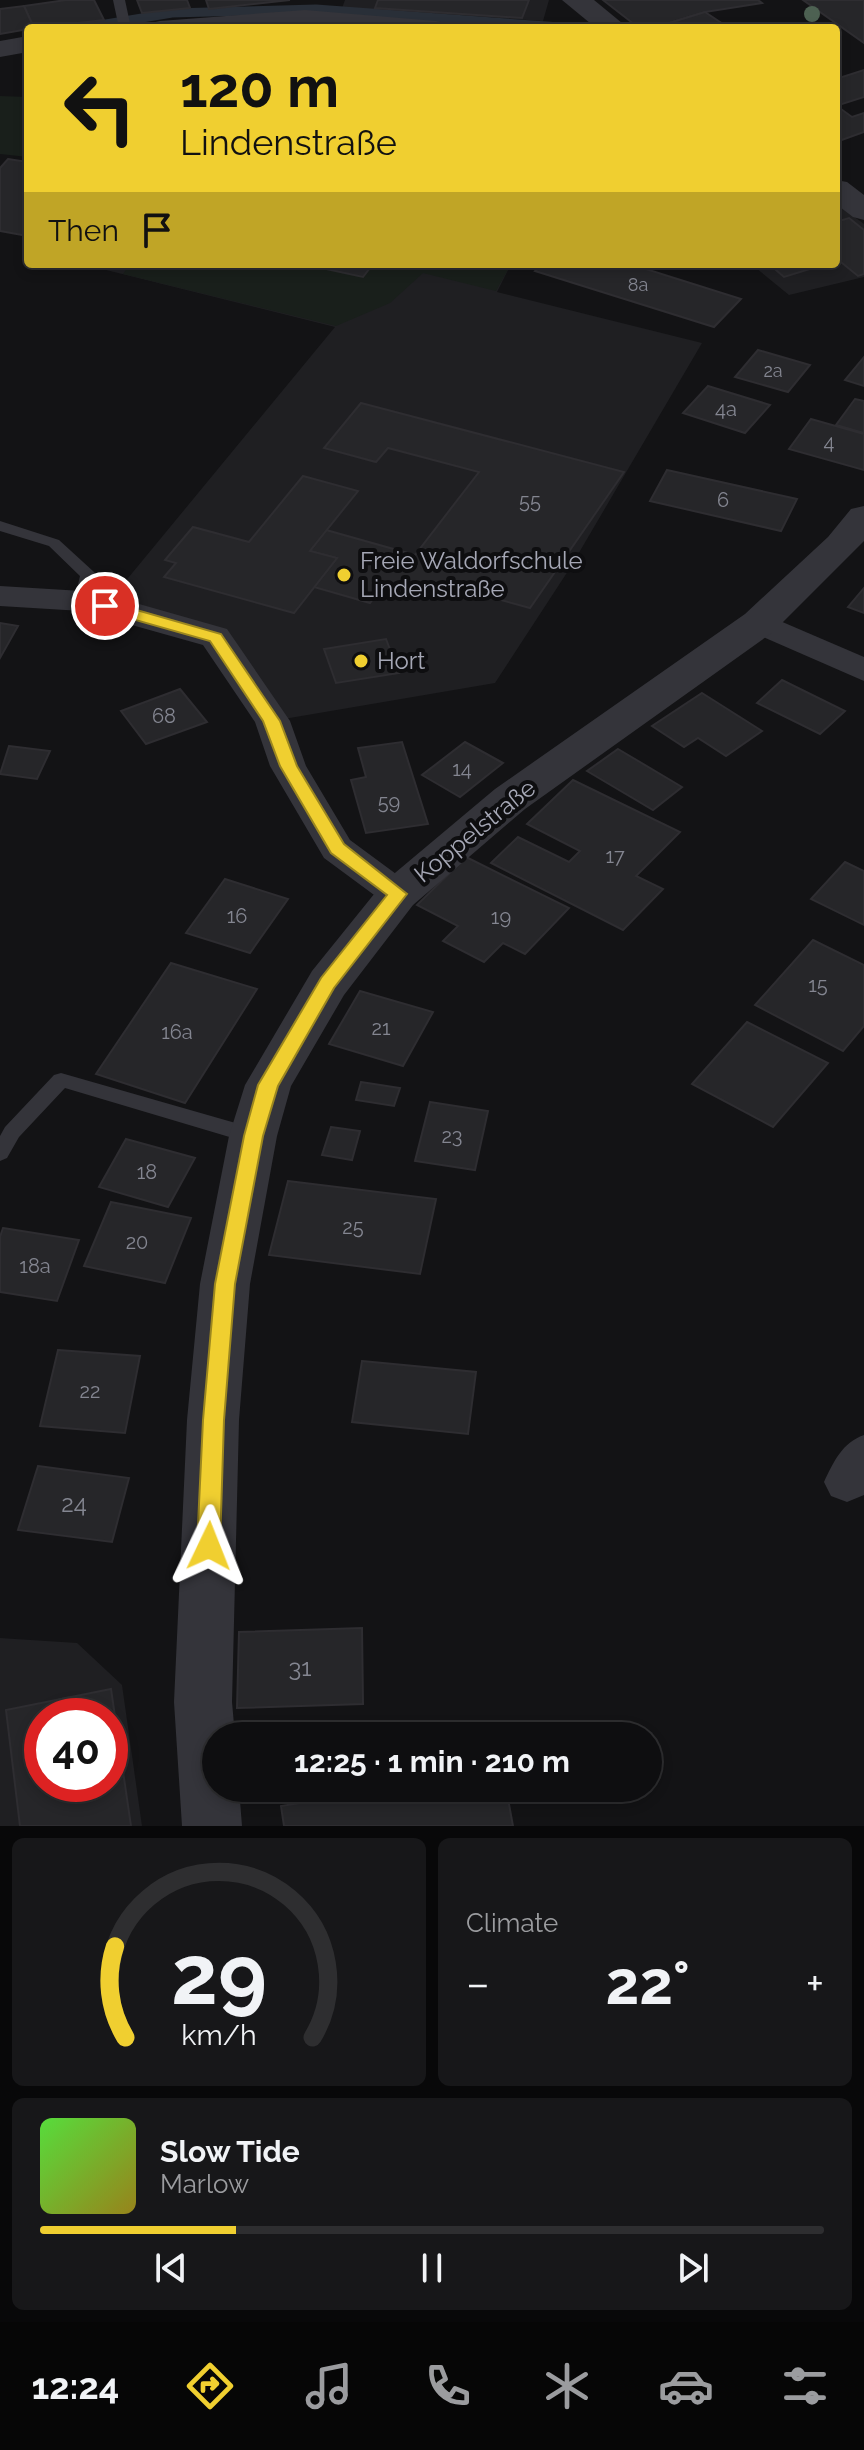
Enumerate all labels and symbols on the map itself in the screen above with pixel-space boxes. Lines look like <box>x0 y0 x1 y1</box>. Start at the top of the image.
house number: 8a <box>628 274 648 295</box>
house number: 2a <box>763 360 783 381</box>
house number: 4a <box>715 397 737 421</box>
house number: 4 <box>824 430 835 454</box>
house number: 6 <box>717 488 729 512</box>
house number: 55 <box>519 489 541 513</box>
place label: Freie Waldorfschule Lindenstraße <box>360 546 583 603</box>
marker: Freie Waldorfschule Lindenstraße <box>335 566 353 584</box>
pin <box>71 572 139 640</box>
place label: Hort <box>377 646 425 675</box>
marker: Hort <box>352 652 370 670</box>
house number: 68 <box>152 704 176 728</box>
house number: 14 <box>452 757 472 781</box>
street label: Koppelstraße <box>408 773 541 888</box>
house number: 59 <box>378 790 400 814</box>
house number: 17 <box>605 844 625 868</box>
house number: 16 <box>227 904 247 928</box>
house number: 19 <box>491 905 511 929</box>
house number: 15 <box>808 973 828 997</box>
house number: 21 <box>372 1016 391 1040</box>
house number: 16a <box>161 1020 193 1044</box>
house number: 23 <box>441 1124 463 1148</box>
house number: 18 <box>137 1160 157 1184</box>
house number: 25 <box>342 1215 364 1239</box>
house number: 20 <box>126 1230 148 1254</box>
house number: 18a <box>19 1254 51 1278</box>
house number: 22 <box>80 1379 100 1403</box>
house number: 24 <box>61 1489 87 1518</box>
position arrow <box>167 1504 251 1588</box>
house number: 31 <box>288 1653 312 1682</box>
speed limit sign: 40 <box>24 1698 128 1802</box>

